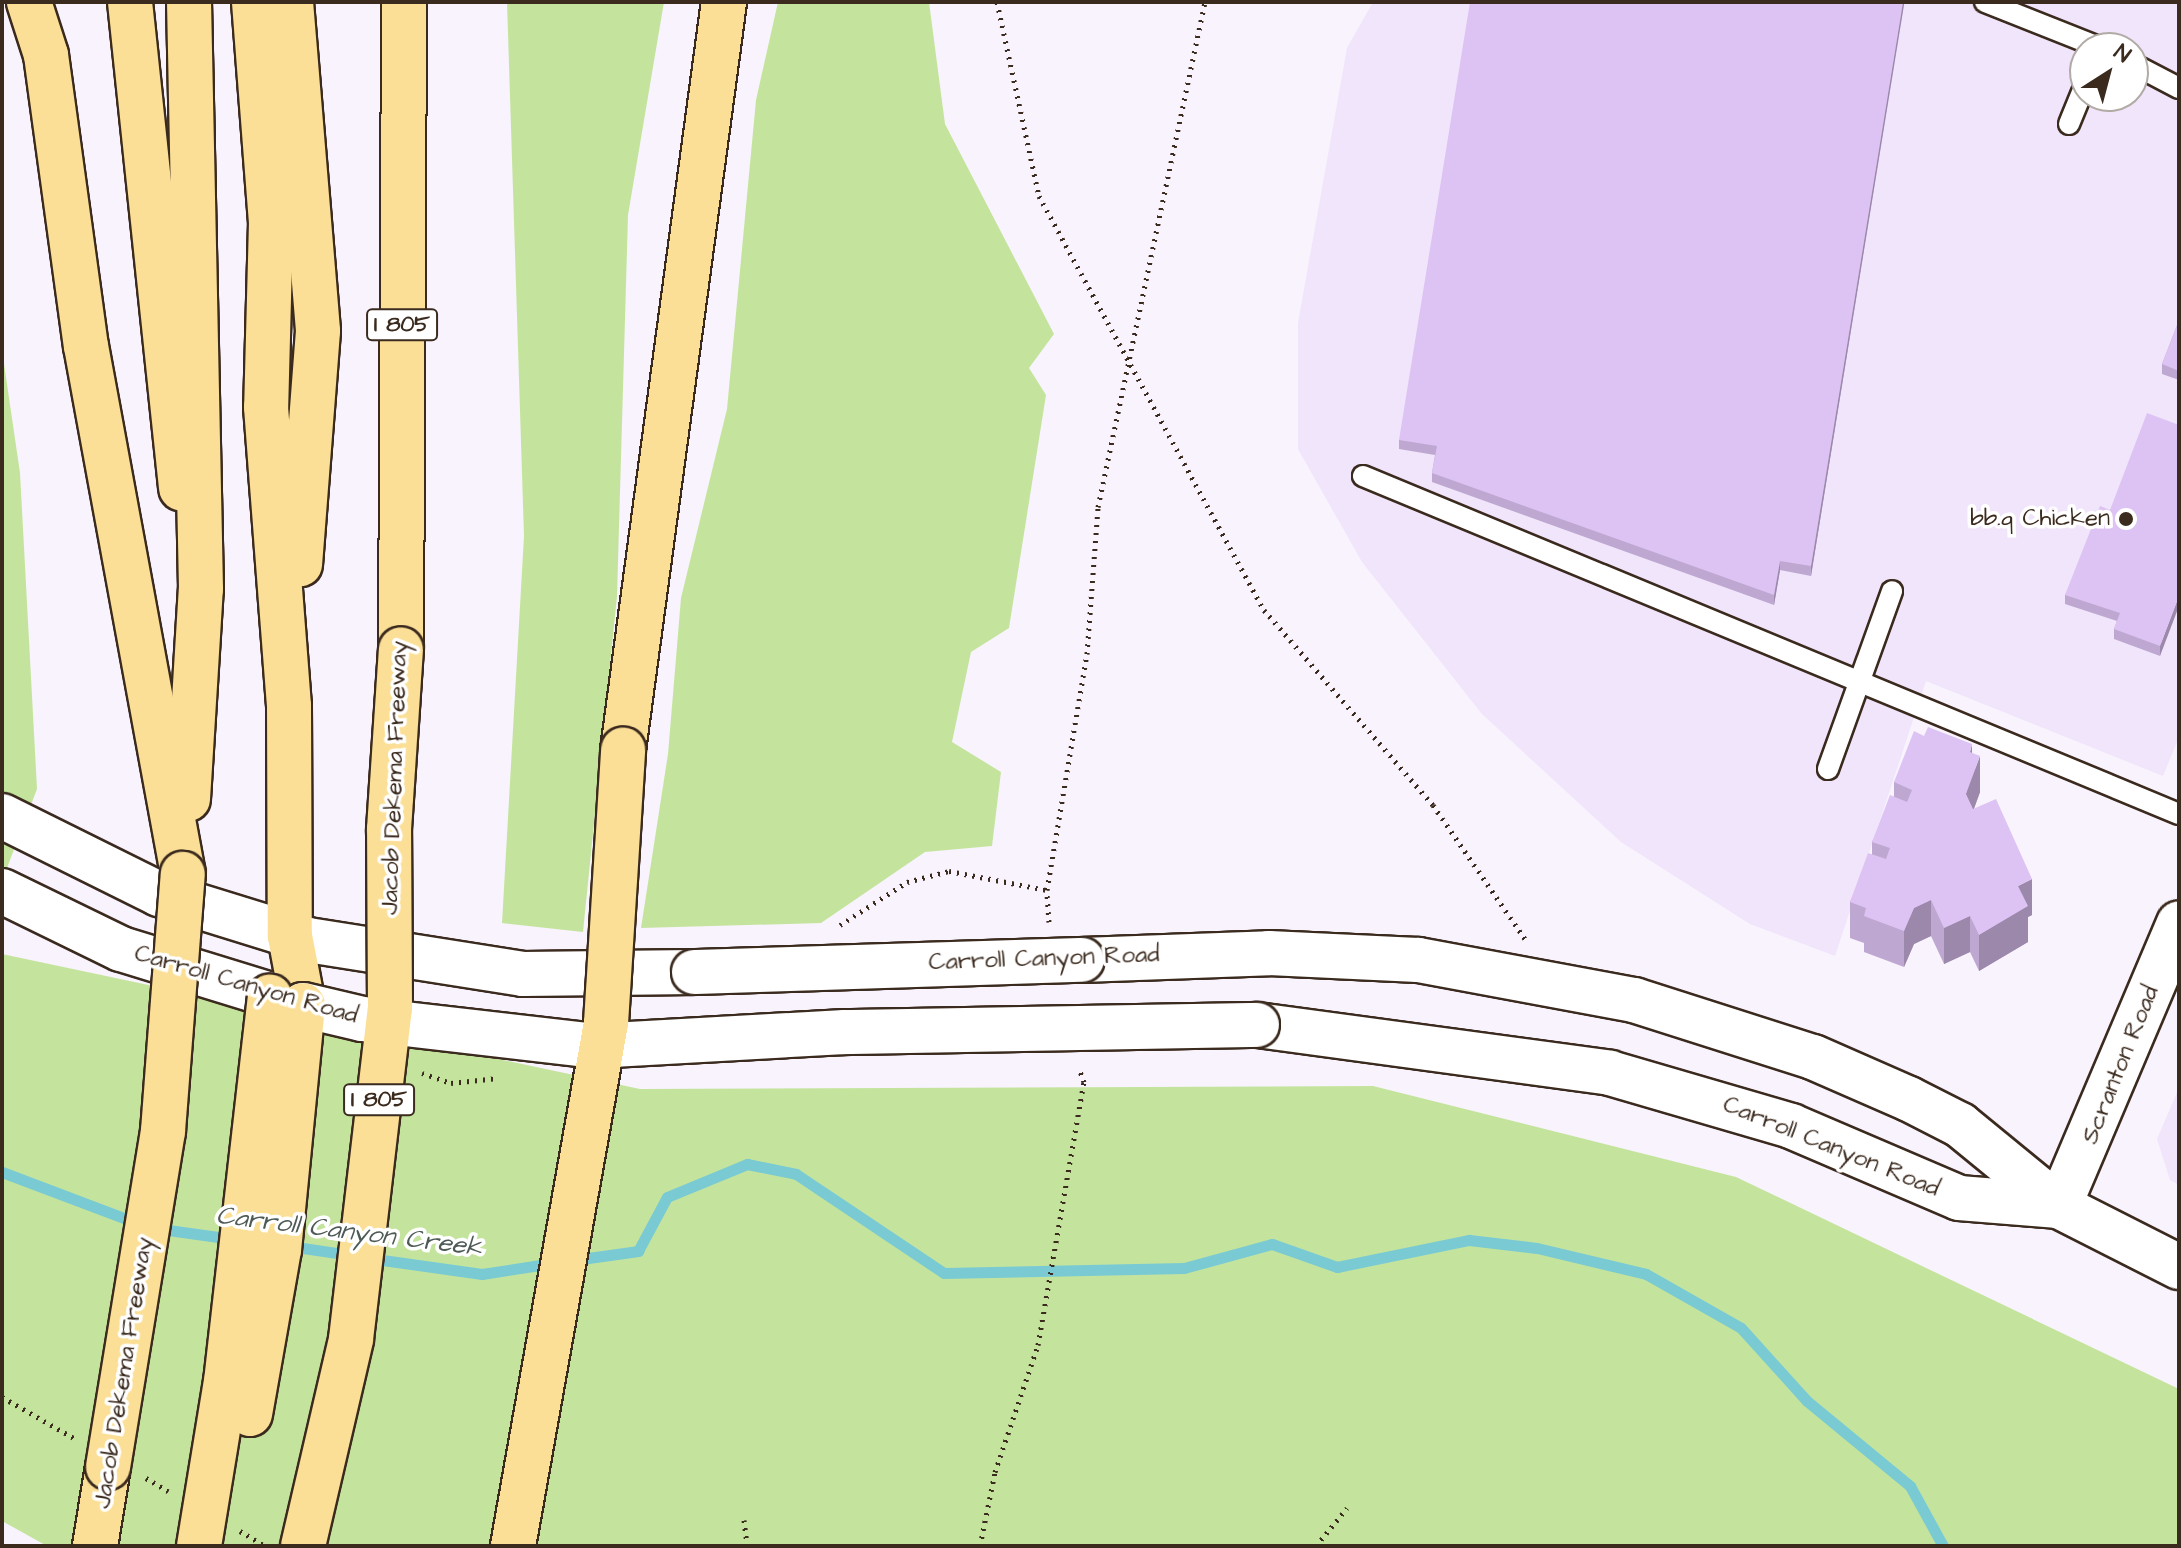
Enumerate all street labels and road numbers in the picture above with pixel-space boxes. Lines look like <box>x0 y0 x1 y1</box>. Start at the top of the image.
road number: I 805 <box>366 307 438 343</box>
street label: Jacob Dekema Freeway <box>376 641 414 915</box>
street label: Carroll Canyon Road <box>131 939 361 1031</box>
street label: Carroll Canyon Road <box>928 941 1160 977</box>
street label: Scranton Road <box>2076 982 2166 1148</box>
road number: I 805 <box>343 1082 415 1118</box>
street label: Carroll Canyon Road <box>1719 1090 1943 1204</box>
street label: Jacob Dekema Freeway <box>88 1235 160 1511</box>

